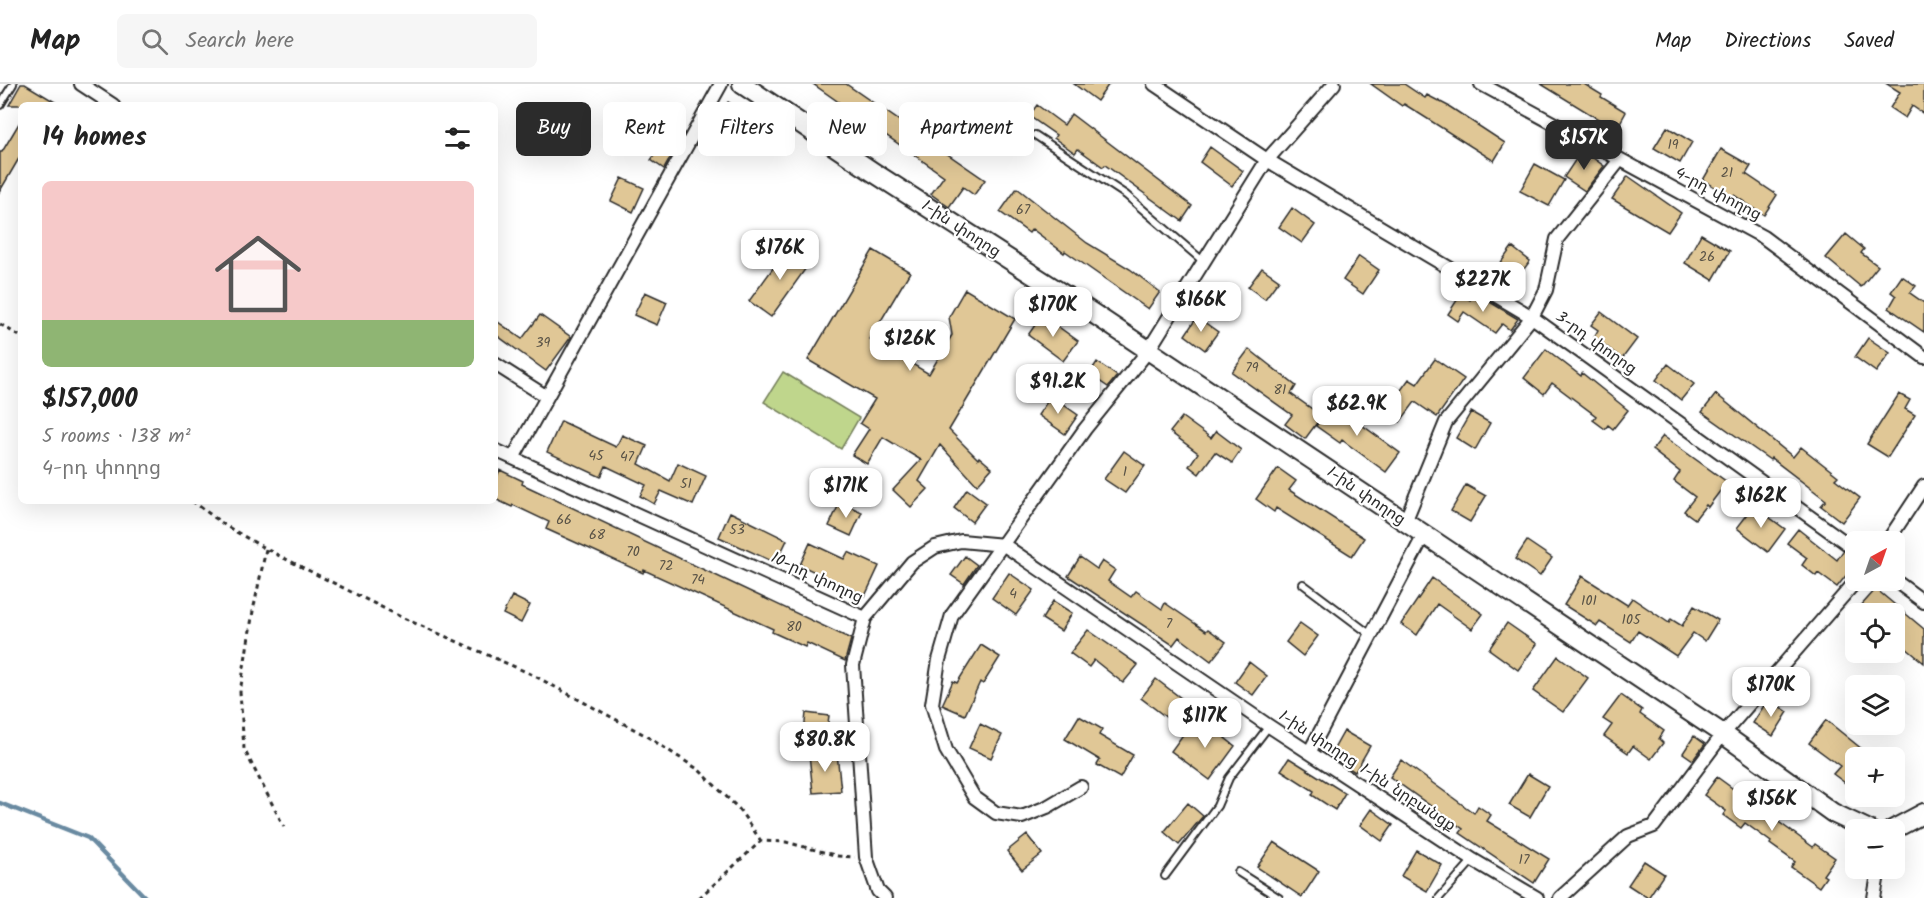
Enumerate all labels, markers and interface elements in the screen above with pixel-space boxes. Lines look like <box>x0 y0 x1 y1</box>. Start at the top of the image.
search box <box>117 14 537 68</box>
text: Map <box>30 19 81 64</box>
text: Search here <box>186 24 294 59</box>
icon: search <box>138 25 171 58</box>
text: Map <box>1655 25 1691 58</box>
text: Directions <box>1724 25 1811 58</box>
text: Saved <box>1844 25 1894 58</box>
chip: Buy <box>516 102 591 156</box>
chip: Rent <box>603 102 686 156</box>
chip: Filters <box>698 102 795 156</box>
chip: New <box>807 102 887 156</box>
chip: Apartment <box>899 102 1034 156</box>
text: 14 homes <box>42 117 147 159</box>
pin: $157K <box>1542 120 1626 171</box>
icon: filters <box>441 122 474 155</box>
text: $157K <box>1559 123 1609 155</box>
house number: 19 <box>1667 134 1679 156</box>
street label: 4-րդ փողոց <box>1670 161 1766 227</box>
house number: 21 <box>1721 162 1733 184</box>
street label: 1-ին փողոց <box>916 194 1006 264</box>
house number: 67 <box>1016 199 1031 221</box>
icon: home <box>204 220 312 328</box>
pin: $176K <box>738 230 822 281</box>
text: $176K <box>755 233 805 265</box>
house number: 26 <box>1699 246 1715 268</box>
pin: $227K <box>1441 262 1525 313</box>
text: $227K <box>1455 265 1511 297</box>
pin: $166K <box>1159 282 1243 333</box>
text: $166K <box>1175 285 1227 317</box>
pin: $170K <box>1011 287 1095 338</box>
text: $170K <box>1028 290 1078 322</box>
street label: 3-րդ փողոց <box>1550 305 1642 381</box>
pin: $126K <box>868 321 952 372</box>
text: $126K <box>884 324 936 356</box>
house number: 39 <box>536 332 551 354</box>
house number: 79 <box>1245 357 1259 379</box>
pin: $91.2K <box>1009 364 1107 415</box>
text: $91.2K <box>1030 367 1086 399</box>
text: $157,000 <box>42 379 138 421</box>
house number: 81 <box>1274 379 1286 401</box>
pin: $62.9K <box>1308 386 1406 437</box>
text: $62.9K <box>1326 389 1388 421</box>
text: 5 rooms · 138 m² <box>42 421 191 453</box>
house number: 45 <box>588 445 605 467</box>
house number: 47 <box>620 446 635 468</box>
text: 4-րդ փողոց <box>42 453 161 485</box>
street label: 1-ին փողոց <box>1321 460 1411 532</box>
house number: 1 <box>1123 461 1127 483</box>
pin: $171K <box>804 468 888 519</box>
text: $171K <box>823 471 869 503</box>
house number: 51 <box>680 473 692 495</box>
pin: $162K <box>1719 478 1803 529</box>
text: $162K <box>1735 481 1787 513</box>
house number: 66 <box>556 509 572 531</box>
house number: 53 <box>729 519 745 541</box>
house number: 68 <box>589 524 606 546</box>
north arrow <box>1845 531 1905 591</box>
map controls <box>1845 531 1905 879</box>
house number: 70 <box>626 541 640 563</box>
street label: 10-րդ փողոց <box>767 546 867 610</box>
house number: 72 <box>659 555 673 577</box>
house number: 74 <box>691 569 705 591</box>
house number: 4 <box>1009 583 1017 605</box>
house number: 101 <box>1581 590 1597 612</box>
button: locate <box>1845 603 1905 663</box>
house number: 105 <box>1622 609 1642 631</box>
house number: 7 <box>1166 613 1173 635</box>
house number: 80 <box>786 616 802 638</box>
pin: $170K <box>1729 667 1813 718</box>
text: $170K <box>1746 670 1796 702</box>
button: layers <box>1845 675 1905 735</box>
pin: $117K <box>1163 698 1247 749</box>
text: $117K <box>1182 701 1228 733</box>
street label: 1-ին փողոց 1-ին նրբանցք <box>1273 704 1461 838</box>
pin: $80.8K <box>776 722 874 773</box>
text: $80.8K <box>794 725 856 757</box>
button: + <box>1845 747 1905 807</box>
pin: $156K <box>1730 781 1814 832</box>
text: $156K <box>1747 784 1797 816</box>
button: − <box>1845 819 1905 879</box>
house number: 17 <box>1519 849 1530 871</box>

